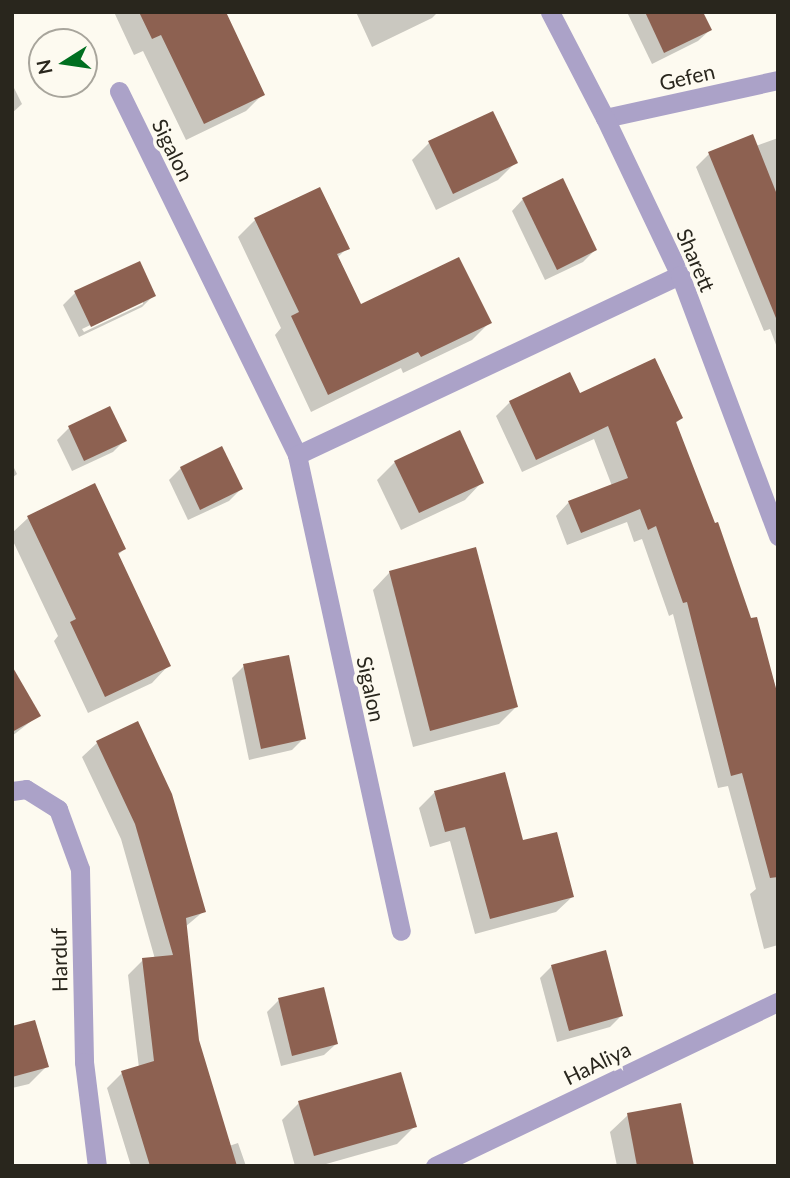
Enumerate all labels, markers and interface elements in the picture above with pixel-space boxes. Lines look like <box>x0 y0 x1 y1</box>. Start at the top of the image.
north arrow <box>28 28 98 98</box>
text: N <box>31 58 57 77</box>
street label: Gefen <box>657 58 717 96</box>
street label: Sigalon <box>147 115 199 185</box>
street label: Sharett <box>672 225 720 295</box>
street label: Sigalon <box>352 654 390 724</box>
street label: Harduf <box>46 928 72 992</box>
street label: HaAliya <box>559 1036 635 1090</box>

